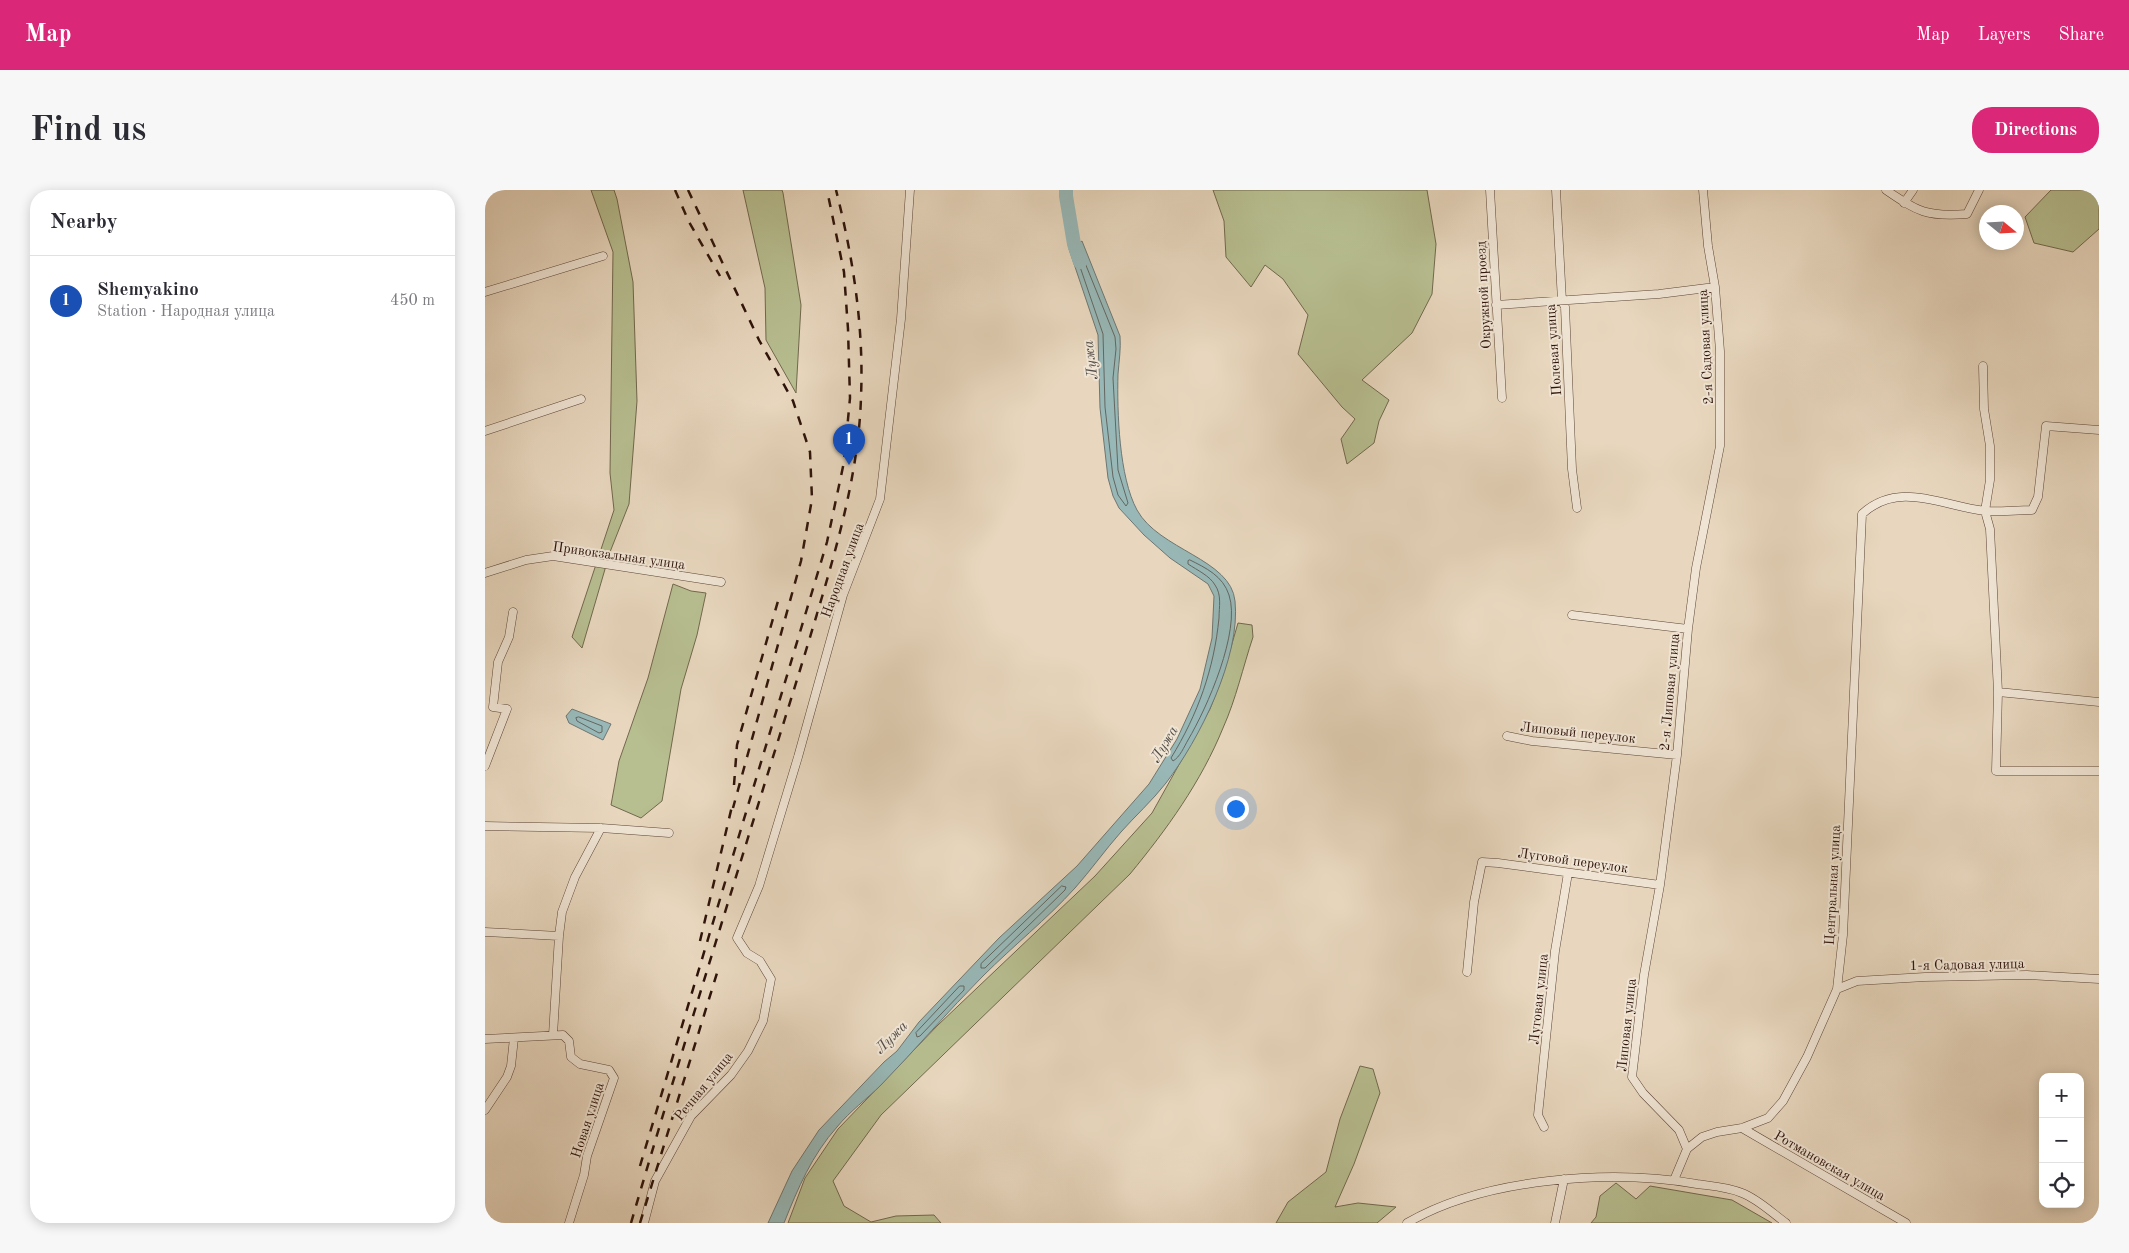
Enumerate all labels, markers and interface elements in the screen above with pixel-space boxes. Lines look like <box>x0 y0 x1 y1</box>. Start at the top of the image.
text: Map <box>25 23 72 47</box>
text: Map <box>1916 26 1950 44</box>
text: Layers <box>1978 26 2030 44</box>
text: Share <box>2058 26 2104 44</box>
button: Directions <box>1972 107 2099 153</box>
text: Find us <box>30 113 146 148</box>
north arrow <box>1979 205 2024 250</box>
text: Nearby <box>50 212 118 233</box>
street label: Окружной проезд <box>1474 240 1494 349</box>
text: Shemyakino <box>97 281 199 300</box>
street label: 2-я Садовая улица <box>1696 289 1716 405</box>
text: 1 <box>61 293 71 309</box>
text: 450 m <box>390 293 435 309</box>
street label: Полевая улица <box>1544 303 1564 396</box>
text: Station · Народная улица <box>97 304 275 320</box>
water label: Лужа <box>1082 339 1101 380</box>
pin: 1 <box>833 424 865 465</box>
street label: Народная улица <box>819 521 867 620</box>
street label: Привокзальная улица <box>552 540 686 572</box>
street label: 2-я Липовая улица <box>1658 633 1682 752</box>
street label: Липовый переулок <box>1520 720 1636 746</box>
water label: Лужа <box>1149 724 1182 766</box>
your location <box>1223 796 1249 822</box>
street label: Центральная улица <box>1823 824 1843 946</box>
street label: Луговой переулок <box>1517 846 1629 876</box>
street label: Луговая улица <box>1527 953 1551 1045</box>
street label: 1-я Садовая улица <box>1909 957 2025 973</box>
street label: Липовая улица <box>1615 978 1639 1072</box>
water label: Лужа <box>873 1019 911 1057</box>
street label: Речная улица <box>672 1050 736 1124</box>
map controls <box>2039 1073 2084 1208</box>
button: + <box>2039 1073 2084 1118</box>
street label: Новая улица <box>569 1081 607 1160</box>
button: − <box>2039 1118 2084 1163</box>
street label: Ротмановская улица <box>1772 1128 1887 1203</box>
button: locate <box>2039 1163 2084 1208</box>

